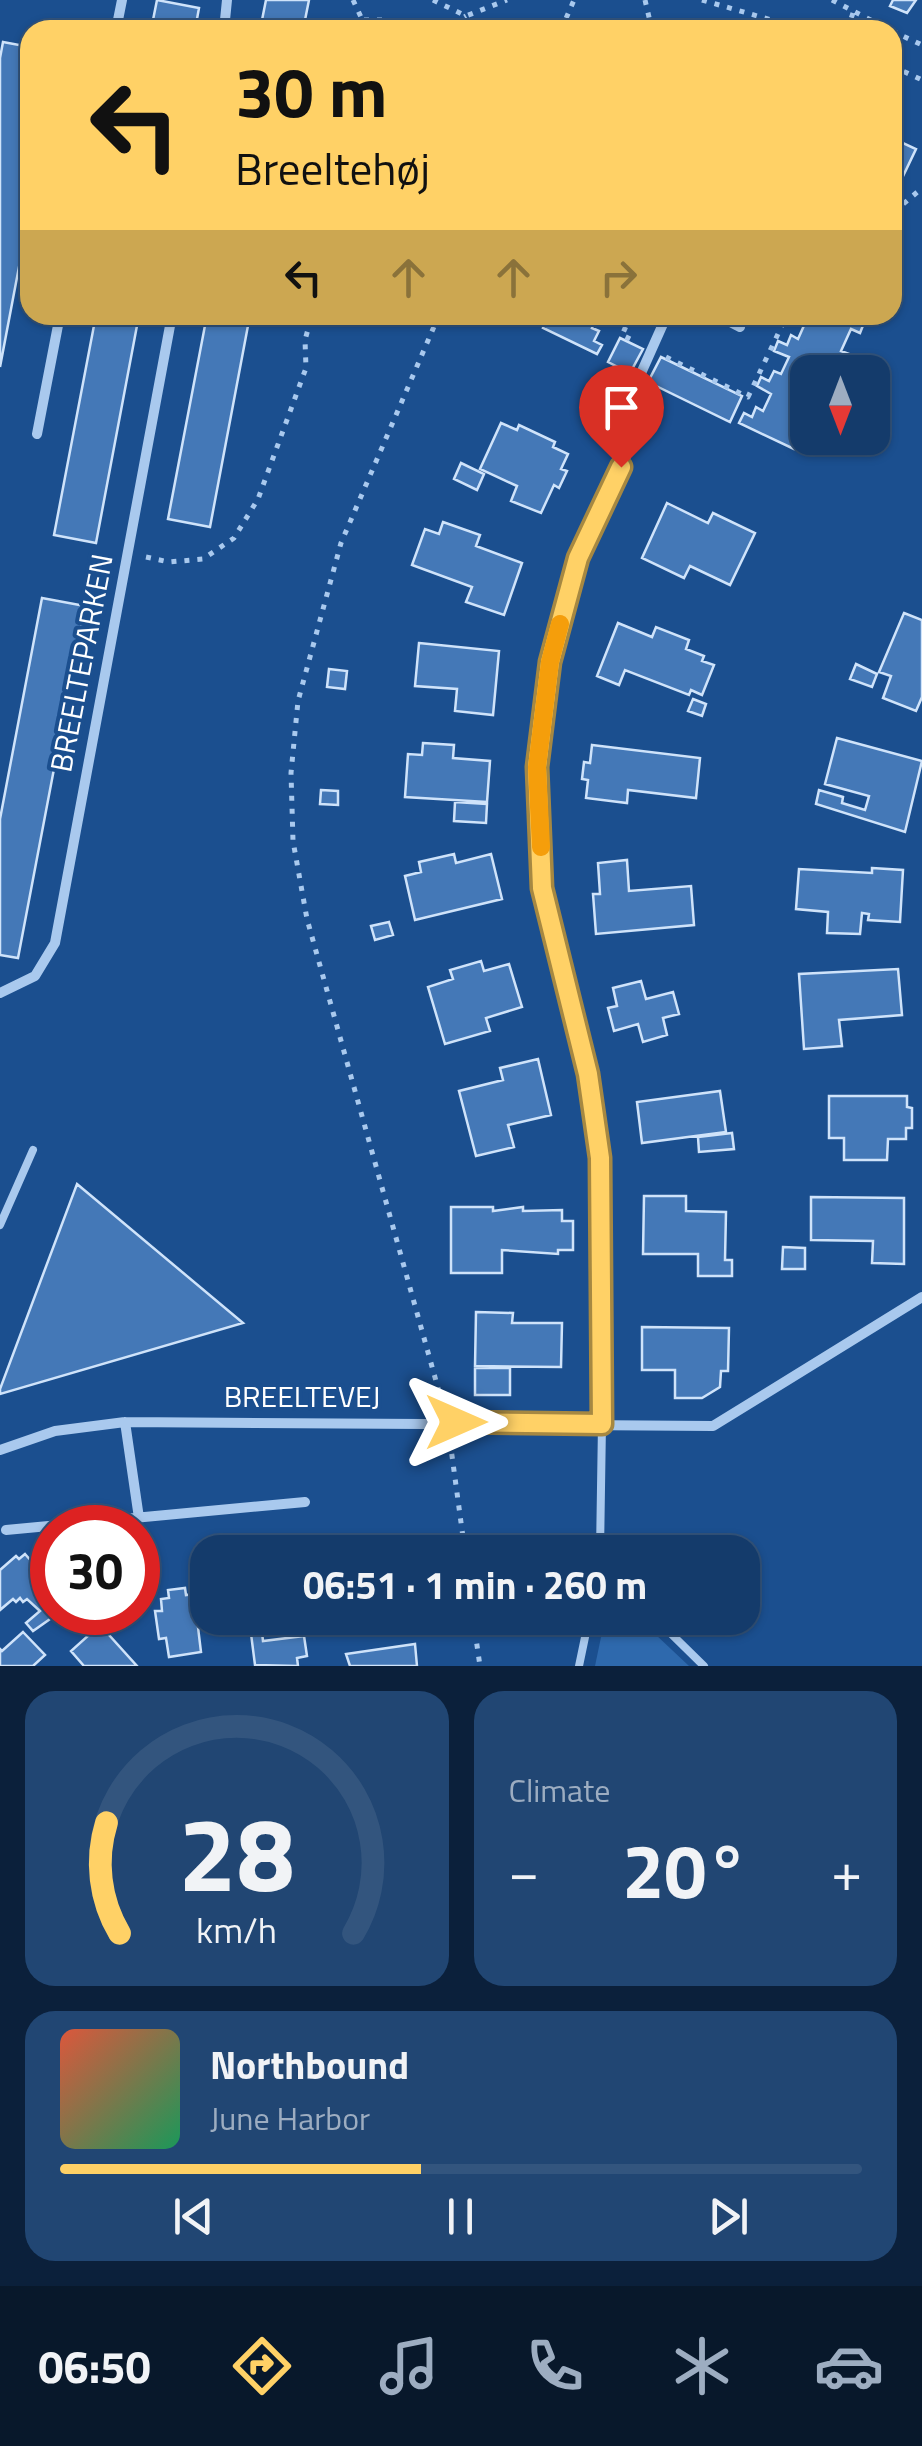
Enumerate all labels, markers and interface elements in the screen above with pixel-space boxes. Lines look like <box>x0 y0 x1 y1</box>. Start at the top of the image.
text: 30 m <box>235 38 388 144</box>
icon: left <box>70 60 200 190</box>
text: Breeltehøj <box>235 134 430 202</box>
icon: left <box>276 250 331 305</box>
icon: ahead <box>381 250 436 305</box>
icon: ahead <box>486 250 541 305</box>
icon: right <box>591 250 646 305</box>
north arrow <box>790 355 890 455</box>
map controls <box>790 355 890 455</box>
pin <box>579 365 664 468</box>
icon: arrive <box>594 380 649 435</box>
street label: BREELTEPARKEN <box>37 550 125 776</box>
position arrow <box>404 1370 508 1474</box>
street label: BREELTEVEJ <box>224 1373 380 1419</box>
speed limit sign: 30 <box>30 1505 160 1635</box>
text: 06:51 · 1 min · 260 m <box>303 1556 647 1614</box>
text: Climate <box>509 1766 610 1814</box>
text: 28 <box>179 1773 295 1931</box>
text: 20° <box>622 1813 748 1927</box>
text: − <box>509 1829 539 1912</box>
text: + <box>831 1829 862 1912</box>
text: km/h <box>196 1902 277 1957</box>
text: Northbound <box>210 2036 409 2094</box>
text: June Harbor <box>210 2094 370 2142</box>
icon: previous <box>166 2189 221 2244</box>
icon: pause <box>433 2189 488 2244</box>
icon: next <box>701 2189 756 2244</box>
icon: directions <box>227 2331 297 2401</box>
icon: music <box>374 2331 444 2401</box>
icon: phone <box>520 2331 590 2401</box>
icon: climate <box>667 2331 737 2401</box>
icon: car <box>814 2331 884 2401</box>
text: 06:50 <box>38 2332 151 2400</box>

